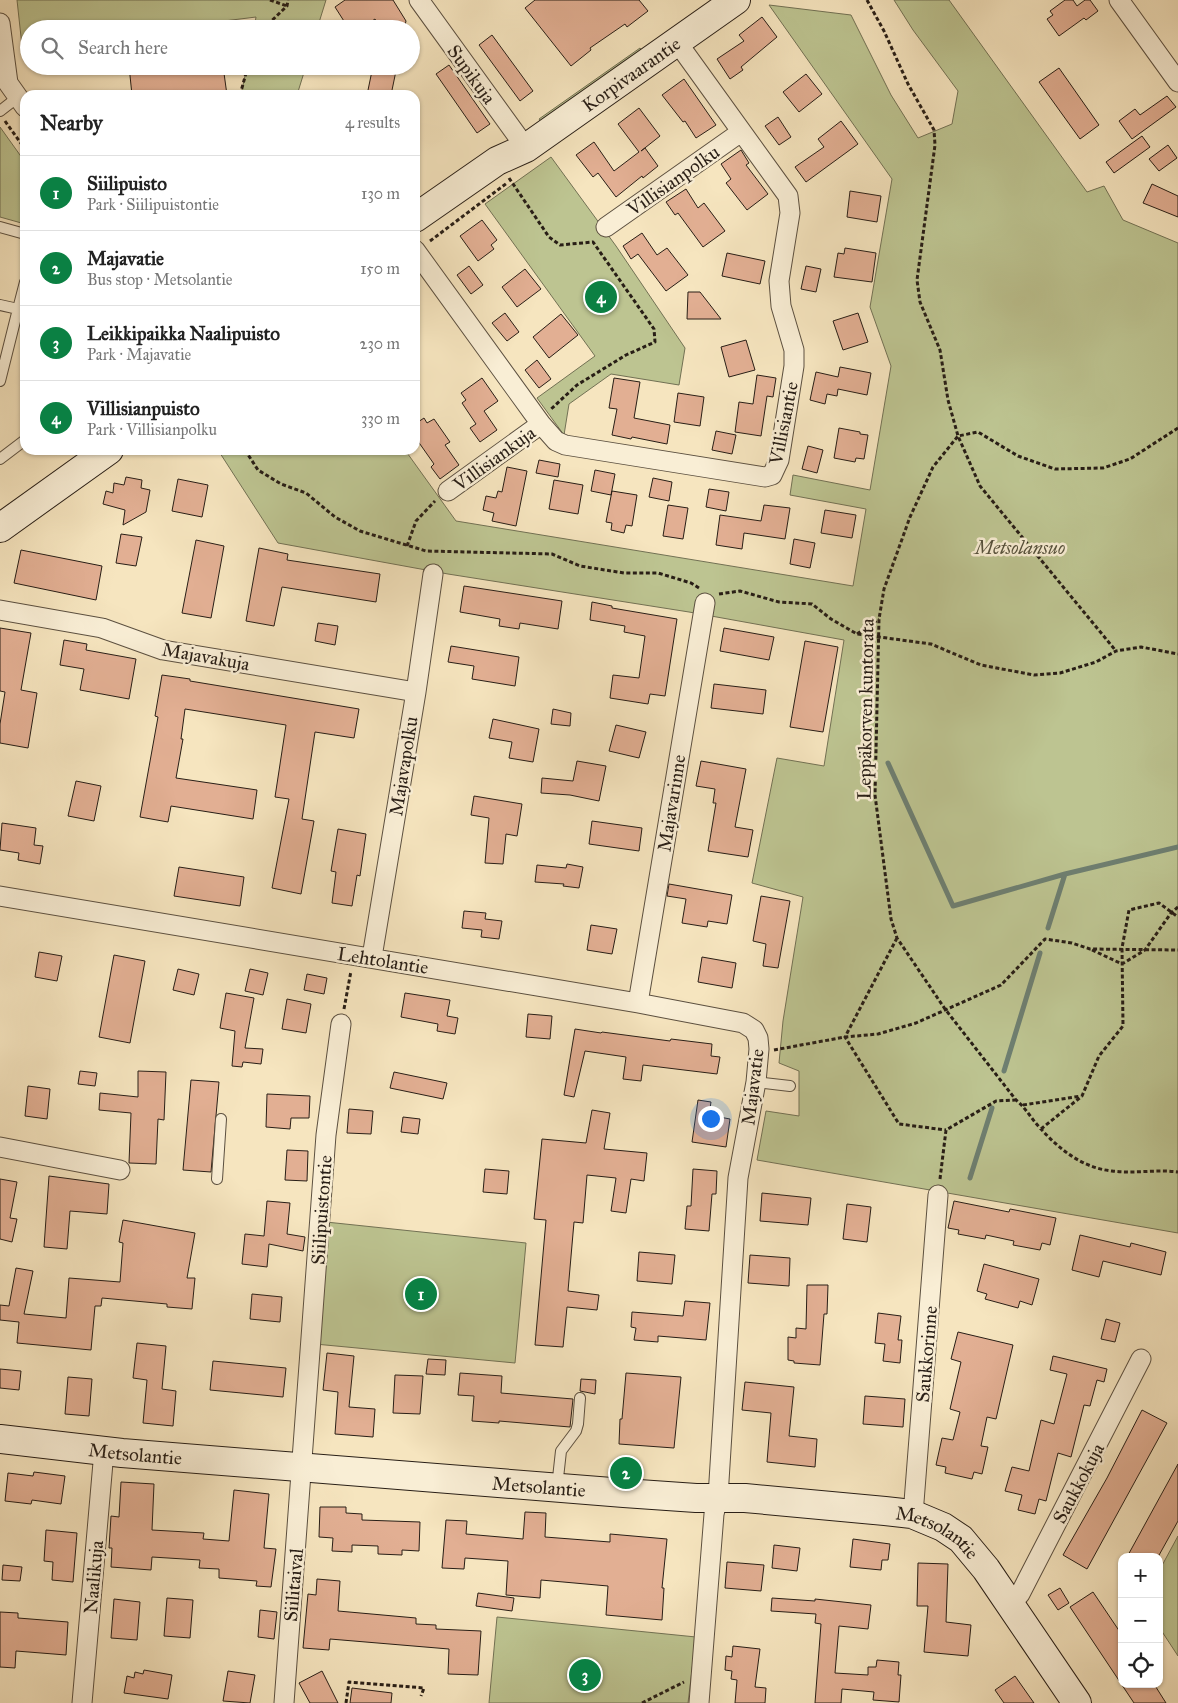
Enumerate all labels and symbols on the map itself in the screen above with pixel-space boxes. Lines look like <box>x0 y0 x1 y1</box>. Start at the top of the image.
street label: Korpivaarantie <box>578 32 685 117</box>
street label: Supikuja <box>442 40 501 109</box>
street label: Villisianpolku <box>622 140 724 221</box>
pin: 4 <box>585 278 617 316</box>
street label: Villisiantie <box>764 380 803 468</box>
street label: Villisiankuja <box>448 420 541 497</box>
park label: Metsolansuo <box>973 536 1065 559</box>
street label: Leppäkorven kuntorata <box>852 617 879 800</box>
street label: Majavakuja <box>160 637 253 676</box>
street label: Majavapolku <box>384 715 423 817</box>
street label: Majavarinne <box>652 753 691 853</box>
street label: Lehtolantie <box>336 942 430 979</box>
street label: Majavatie <box>736 1047 769 1127</box>
your location <box>698 1106 724 1132</box>
street label: Siilipuistontie <box>306 1154 337 1266</box>
pin: 1 <box>405 1275 437 1313</box>
street label: Saukkorinne <box>911 1305 942 1403</box>
street label: Metsolantie <box>87 1438 183 1470</box>
street label: Saukkokuja <box>1048 1438 1110 1527</box>
pin: 2 <box>610 1454 642 1492</box>
street label: Metsolantie <box>491 1472 587 1502</box>
street label: Metsolantie <box>895 1501 984 1564</box>
street label: Naalikuja <box>79 1538 108 1615</box>
street label: Siilitaival <box>279 1547 308 1623</box>
pin: 3 <box>569 1656 601 1694</box>

